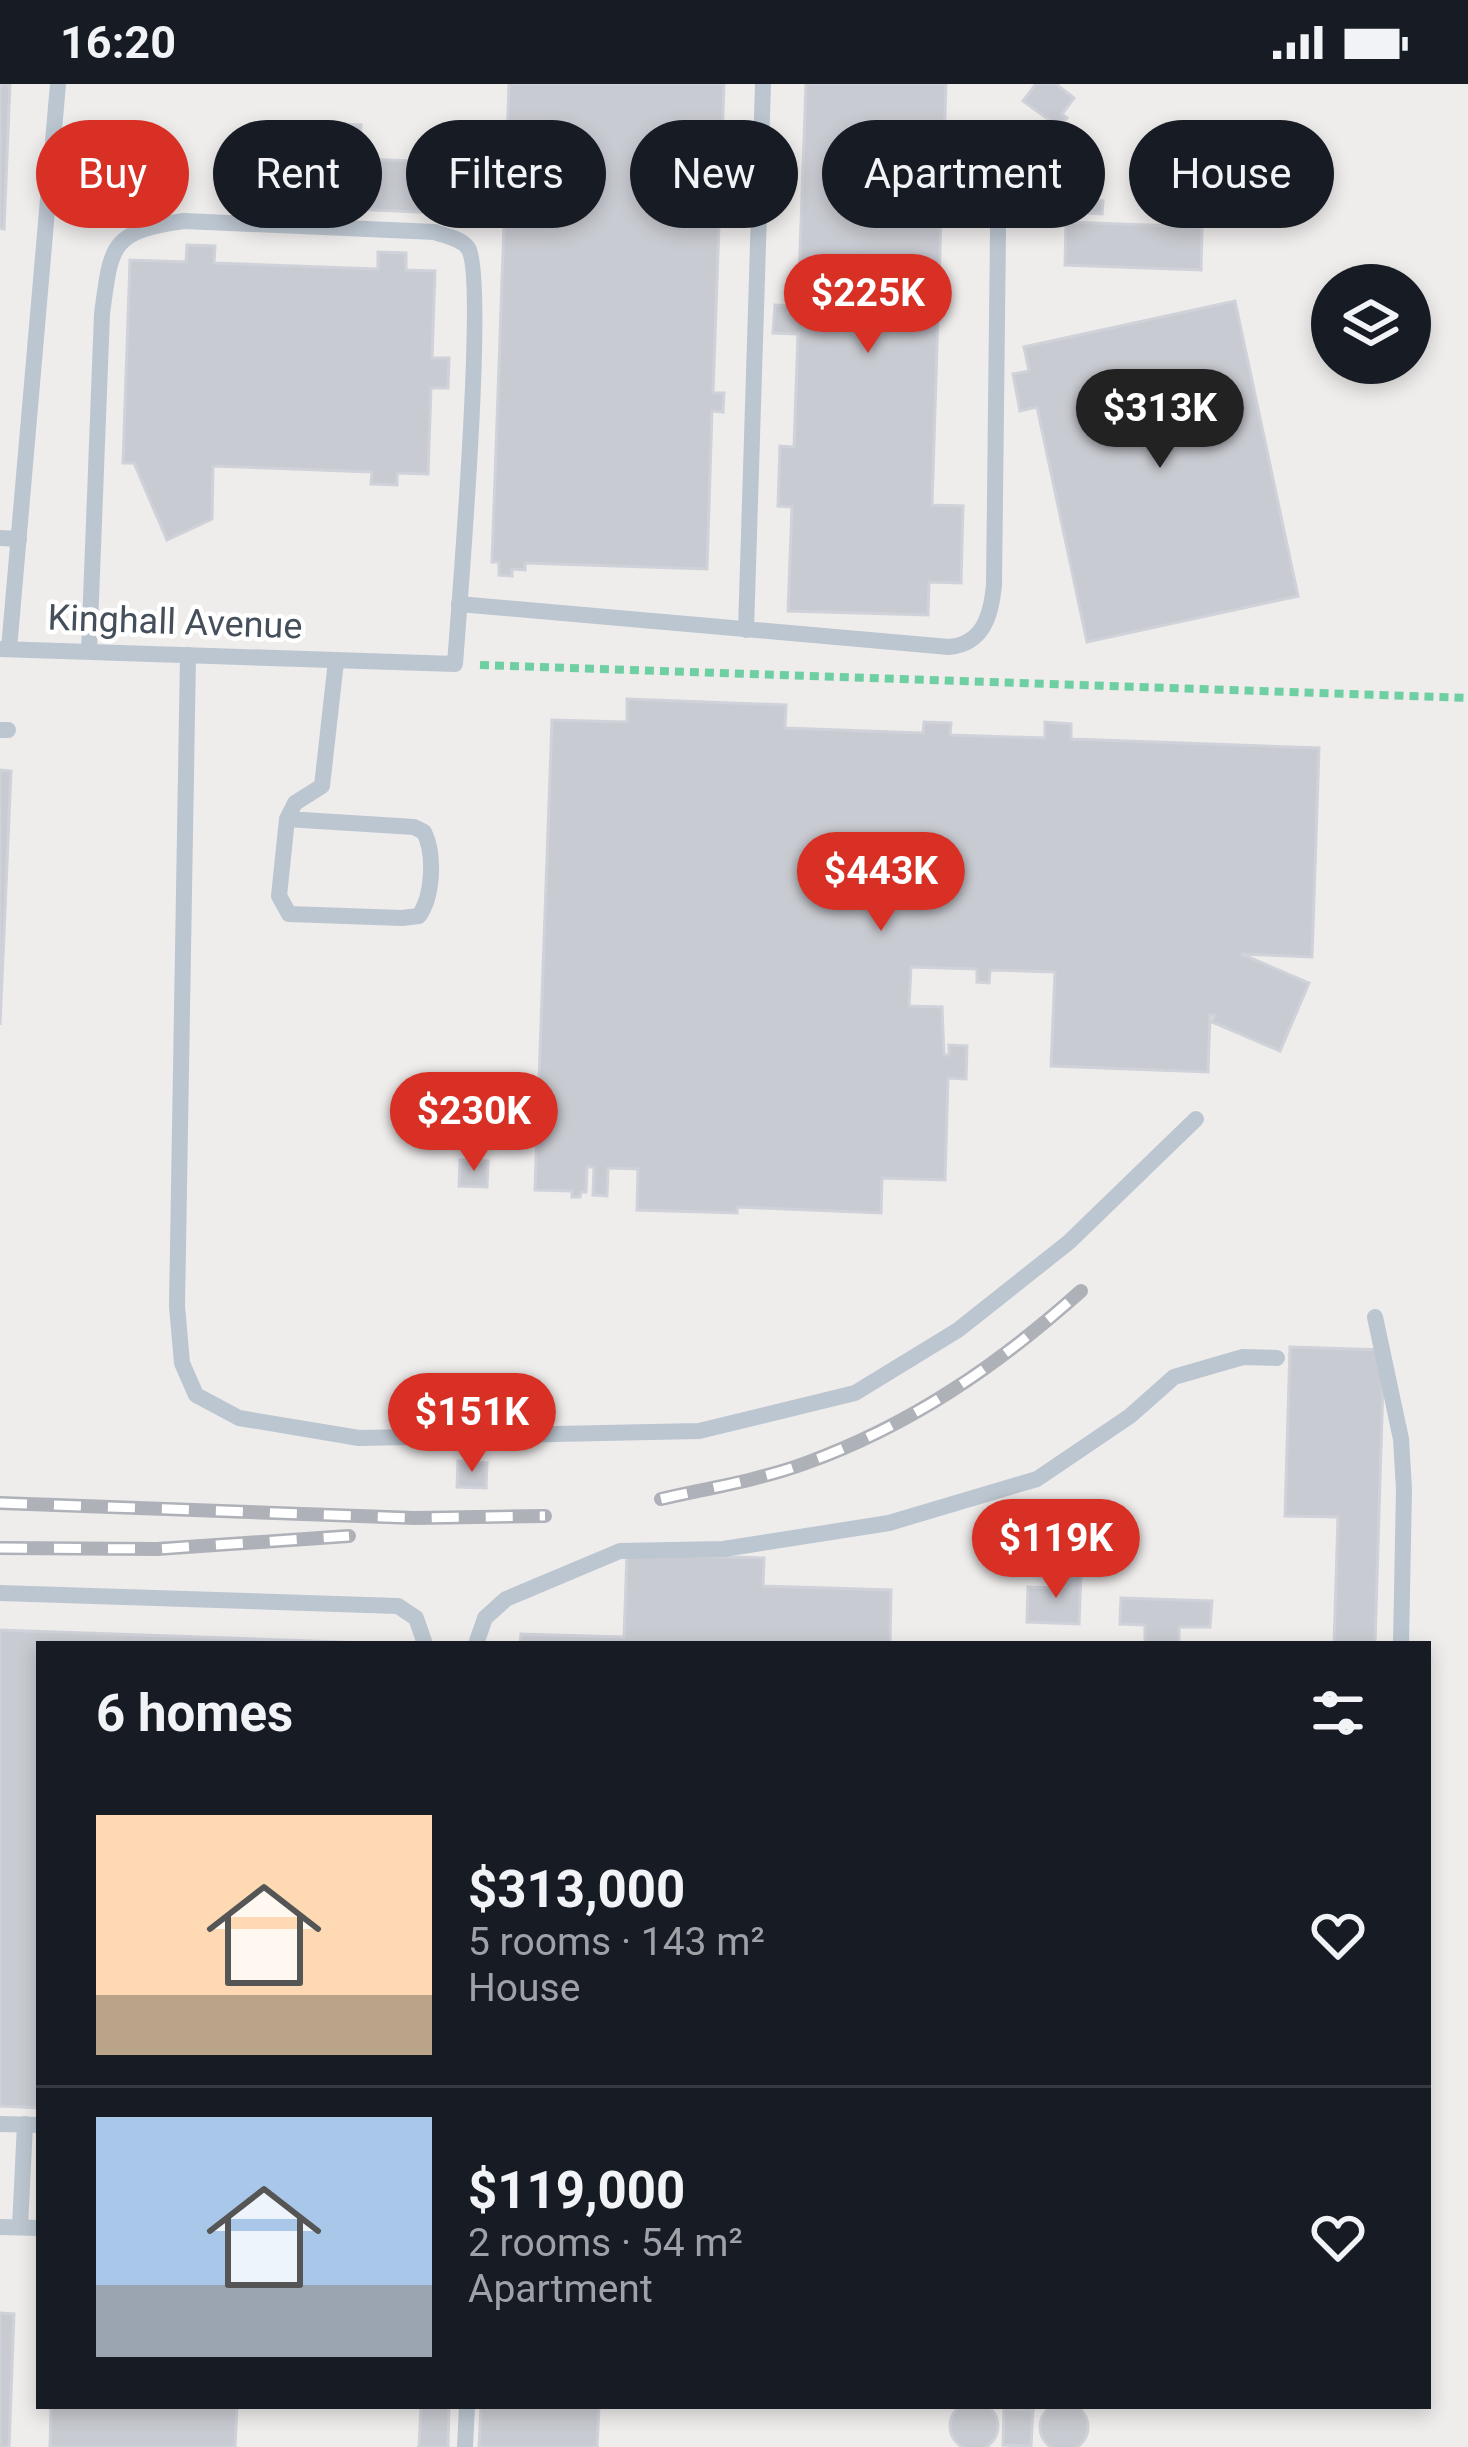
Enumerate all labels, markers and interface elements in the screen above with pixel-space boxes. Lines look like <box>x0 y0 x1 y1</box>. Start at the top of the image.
text: 16:20 <box>60 16 176 69</box>
chip: Buy <box>36 120 189 228</box>
chip: Rent <box>213 120 382 228</box>
chip: Filters <box>406 120 606 228</box>
chip: New <box>630 120 798 228</box>
chip: Apartment <box>822 120 1105 228</box>
chip: House <box>1129 120 1334 228</box>
pin: $225K <box>784 254 952 356</box>
map controls <box>1311 264 1431 384</box>
button: layers <box>1311 264 1431 384</box>
text: $225K <box>811 270 925 316</box>
pin: $313K <box>1076 369 1244 471</box>
text: $313K <box>1103 385 1217 431</box>
street label: Kinghall Avenue <box>47 597 303 647</box>
pin: $443K <box>797 832 965 934</box>
text: $443K <box>824 848 938 894</box>
pin: $230K <box>390 1072 558 1174</box>
text: $230K <box>417 1088 531 1134</box>
pin: $151K <box>388 1373 556 1475</box>
text: $151K <box>415 1389 529 1435</box>
pin: $119K <box>972 1499 1140 1601</box>
text: $119K <box>999 1515 1113 1561</box>
icon: filters <box>1305 1680 1371 1746</box>
text: 6 homes <box>96 1684 293 1743</box>
text: $313,000 <box>468 1860 685 1919</box>
icon: home <box>192 1863 336 2007</box>
icon: heart <box>1305 1902 1371 1968</box>
text: 5 rooms · 143 m² <box>468 1919 765 1965</box>
text: House <box>468 1965 580 2011</box>
text: $119,000 <box>468 2161 685 2220</box>
icon: home <box>192 2165 336 2309</box>
icon: heart <box>1305 2204 1371 2270</box>
text: 2 rooms · 54 m² <box>468 2220 743 2266</box>
text: Apartment <box>468 2266 653 2312</box>

